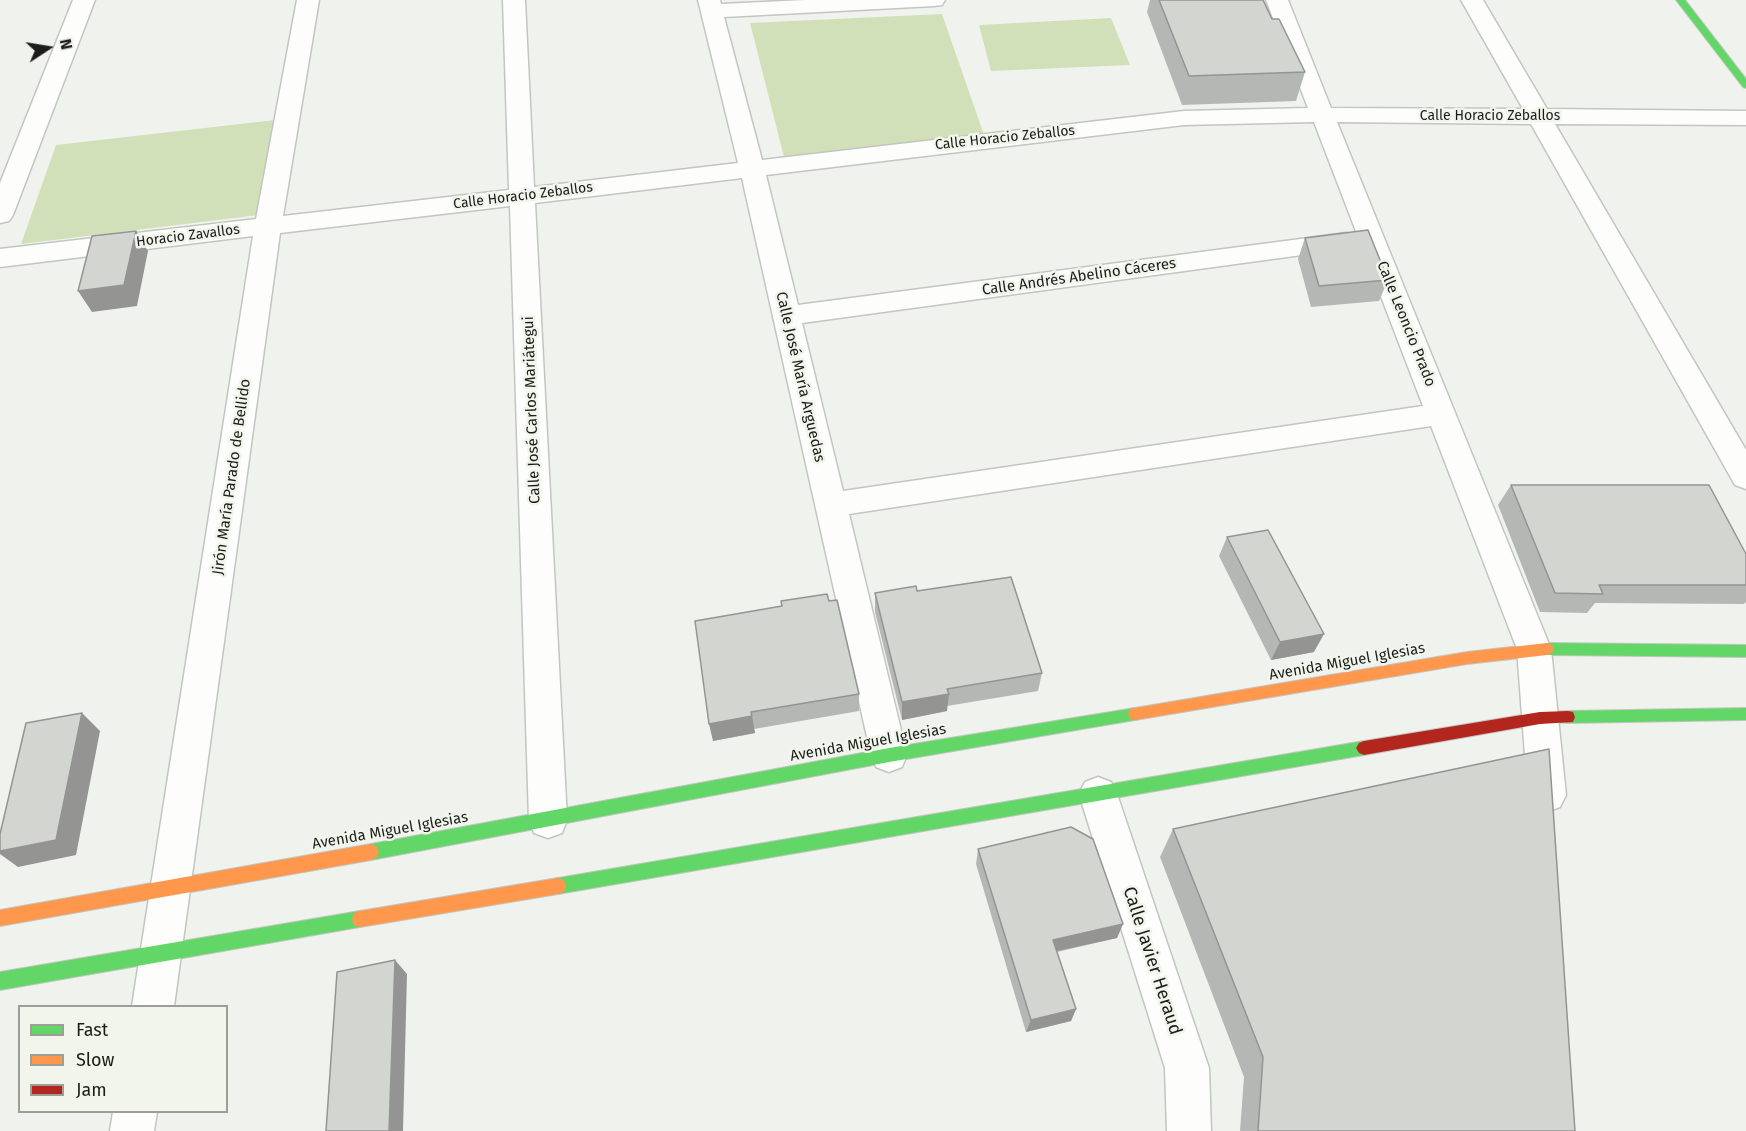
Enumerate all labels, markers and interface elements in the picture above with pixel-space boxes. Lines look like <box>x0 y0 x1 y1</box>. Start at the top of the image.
north arrow <box>18 18 78 78</box>
text: N <box>56 37 76 51</box>
street label: Calle Horacio Zeballos <box>1420 108 1560 124</box>
street label: Calle Horacio Zeballos <box>934 122 1076 154</box>
street label: Calle Horacio Zeballos <box>452 179 594 213</box>
street label: Horacio Zavallos <box>135 221 241 251</box>
street label: Calle Andrés Abelino Cáceres <box>981 254 1177 300</box>
street label: Calle Leoncio Prado <box>1373 259 1439 389</box>
street label: Calle José María Arguedas <box>772 290 828 464</box>
street label: Calle José Carlos Mariátegui <box>520 316 544 504</box>
street label: Jirón María Parado de Bellido <box>209 378 255 576</box>
street label: Avenida Miguel Iglesias <box>1268 639 1426 685</box>
street label: Avenida Miguel Iglesias <box>789 720 947 766</box>
street label: Avenida Miguel Iglesias <box>311 808 469 854</box>
street label: Calle Javier Heraud <box>1118 884 1186 1038</box>
legend <box>18 1005 228 1113</box>
text: Fast <box>76 1019 108 1041</box>
text: Slow <box>76 1049 114 1071</box>
text: Jam <box>76 1079 107 1101</box>

